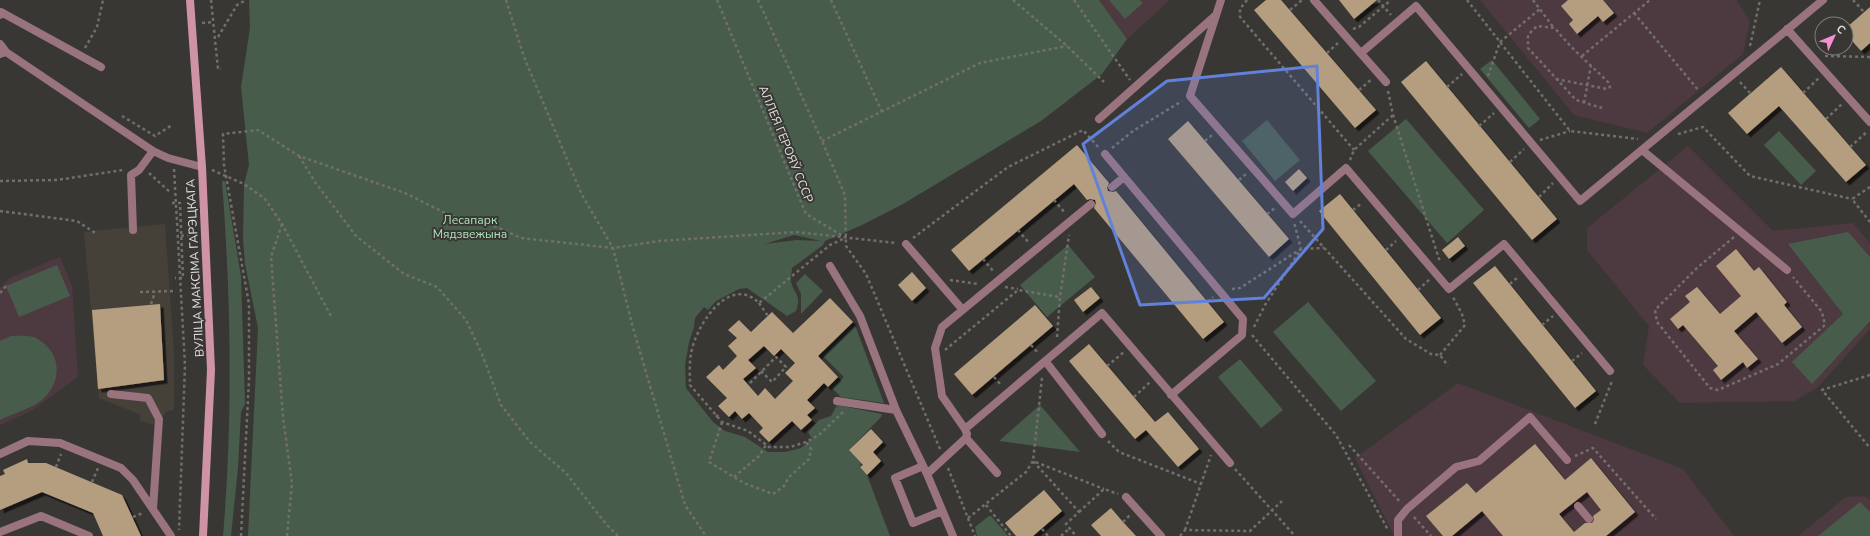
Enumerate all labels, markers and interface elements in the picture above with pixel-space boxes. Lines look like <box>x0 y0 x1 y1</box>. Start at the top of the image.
north arrow <box>1814 16 1854 56</box>
text: С <box>1833 21 1849 38</box>
street label: АЛЛЕЯ ГЕРОЯЎ СССР <box>755 83 817 205</box>
street label: ВУЛІЦА МАКСІМА ГАРЭЦКАГА <box>182 178 208 357</box>
park label: Лесапарк Мядзвежына <box>433 212 507 242</box>

